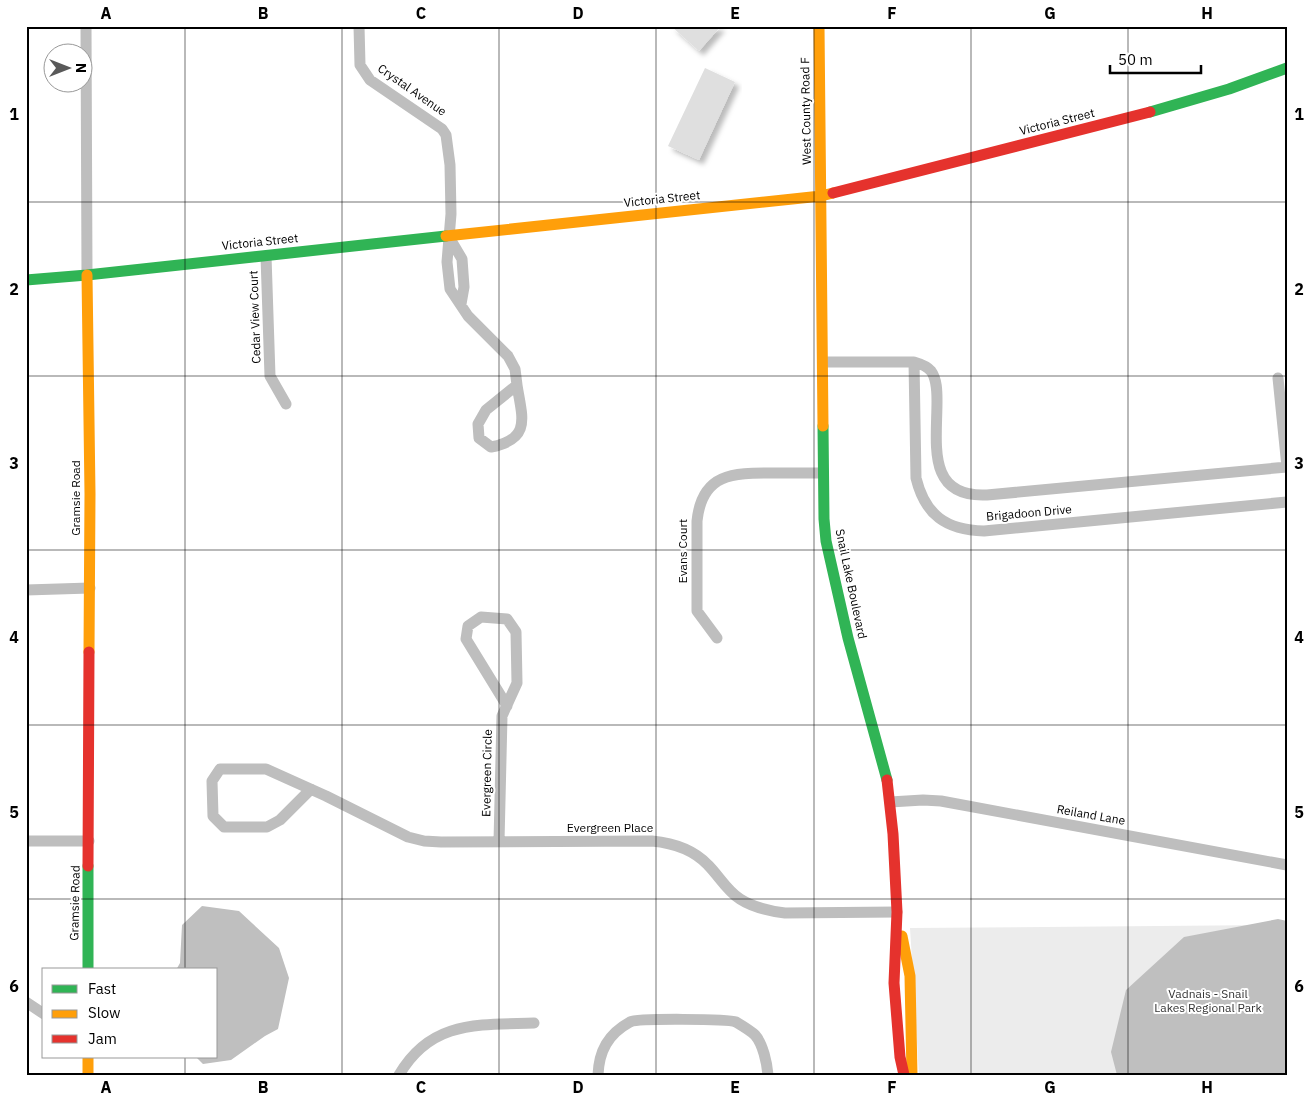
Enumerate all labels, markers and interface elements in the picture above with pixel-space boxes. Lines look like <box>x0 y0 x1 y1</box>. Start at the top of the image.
text: A <box>101 3 112 23</box>
text: B <box>258 3 269 23</box>
text: C <box>416 3 426 23</box>
text: D <box>572 3 584 23</box>
text: E <box>730 3 740 23</box>
text: F <box>887 3 897 23</box>
text: G <box>1044 3 1056 23</box>
text: H <box>1201 3 1213 23</box>
north arrow <box>42 42 92 92</box>
scale bar <box>1110 42 1202 74</box>
text: 50 m <box>1118 50 1153 69</box>
street label: West County Road F <box>797 57 814 165</box>
street label: Crystal Avenue <box>375 60 450 119</box>
text: N <box>72 63 90 73</box>
text: 1 <box>9 104 19 124</box>
text: 1 <box>1294 104 1304 124</box>
street label: Victoria Street <box>1018 105 1096 138</box>
street label: Victoria Street <box>623 187 701 210</box>
street label: Victoria Street <box>221 230 299 253</box>
street label: Cedar View Court <box>245 270 264 364</box>
text: 2 <box>9 279 19 299</box>
text: 2 <box>1294 279 1304 299</box>
text: 3 <box>9 453 19 473</box>
text: 3 <box>1294 453 1304 473</box>
street label: Gramsie Road <box>68 460 83 536</box>
street label: Brigadoon Drive <box>986 501 1073 524</box>
street label: Evans Court <box>675 519 690 583</box>
street label: Snail Lake Boulevard <box>833 528 870 640</box>
text: 4 <box>9 627 19 647</box>
text: 4 <box>1294 627 1304 647</box>
street label: Evergreen Circle <box>478 729 495 817</box>
street label: Reiland Lane <box>1056 801 1127 828</box>
text: 5 <box>9 802 19 822</box>
text: 5 <box>1294 802 1304 822</box>
street label: Evergreen Place <box>567 820 654 835</box>
street label: Gramsie Road <box>66 865 83 941</box>
legend <box>42 968 218 1058</box>
text: 6 <box>9 976 19 996</box>
text: 6 <box>1294 976 1304 996</box>
text: Fast <box>88 979 116 998</box>
park label: Vadnais - Snail Lakes Regional Park <box>1154 986 1262 1015</box>
text: Slow <box>88 1003 121 1022</box>
text: Jam <box>88 1029 117 1048</box>
text: A <box>101 1077 112 1097</box>
text: B <box>258 1077 269 1097</box>
text: C <box>416 1077 426 1097</box>
text: D <box>572 1077 584 1097</box>
text: E <box>730 1077 740 1097</box>
text: F <box>887 1077 897 1097</box>
text: G <box>1044 1077 1056 1097</box>
text: H <box>1201 1077 1213 1097</box>

